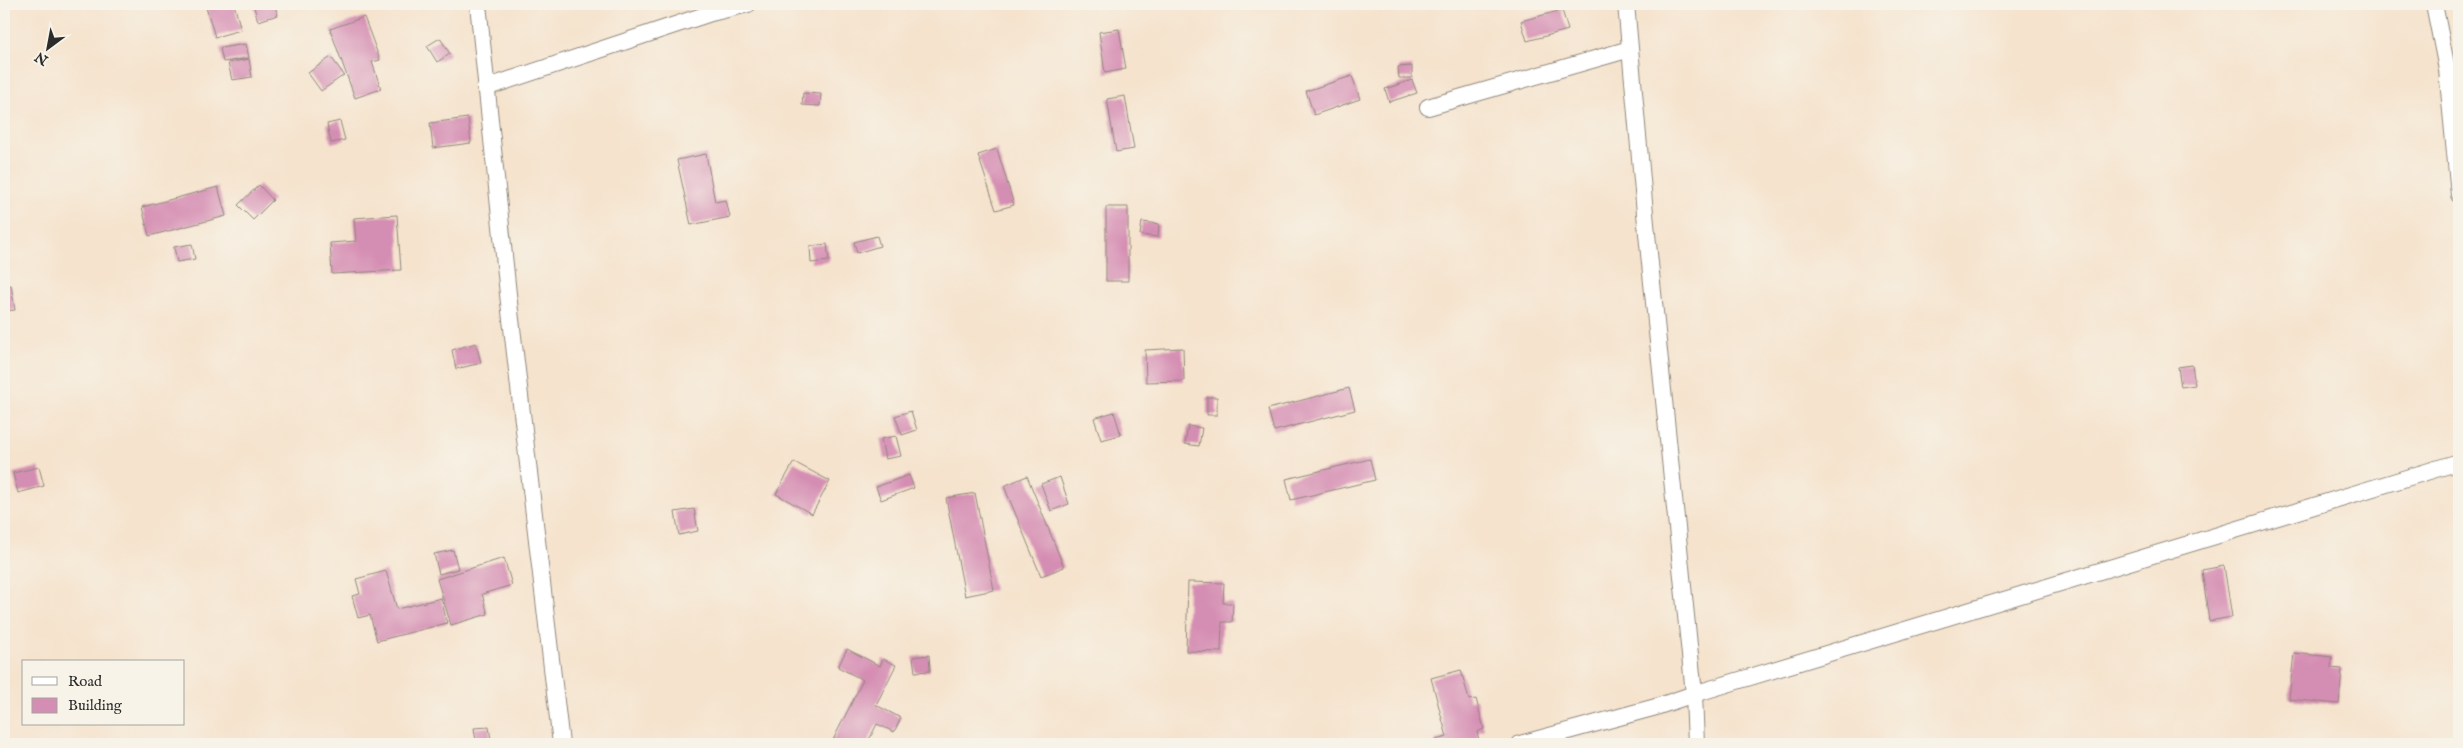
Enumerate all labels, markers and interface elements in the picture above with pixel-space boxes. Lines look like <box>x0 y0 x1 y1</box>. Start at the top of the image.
north arrow <box>22 22 72 72</box>
text: N <box>32 47 52 70</box>
legend <box>22 660 185 726</box>
text: Road <box>68 672 103 691</box>
text: Building <box>68 696 123 715</box>

